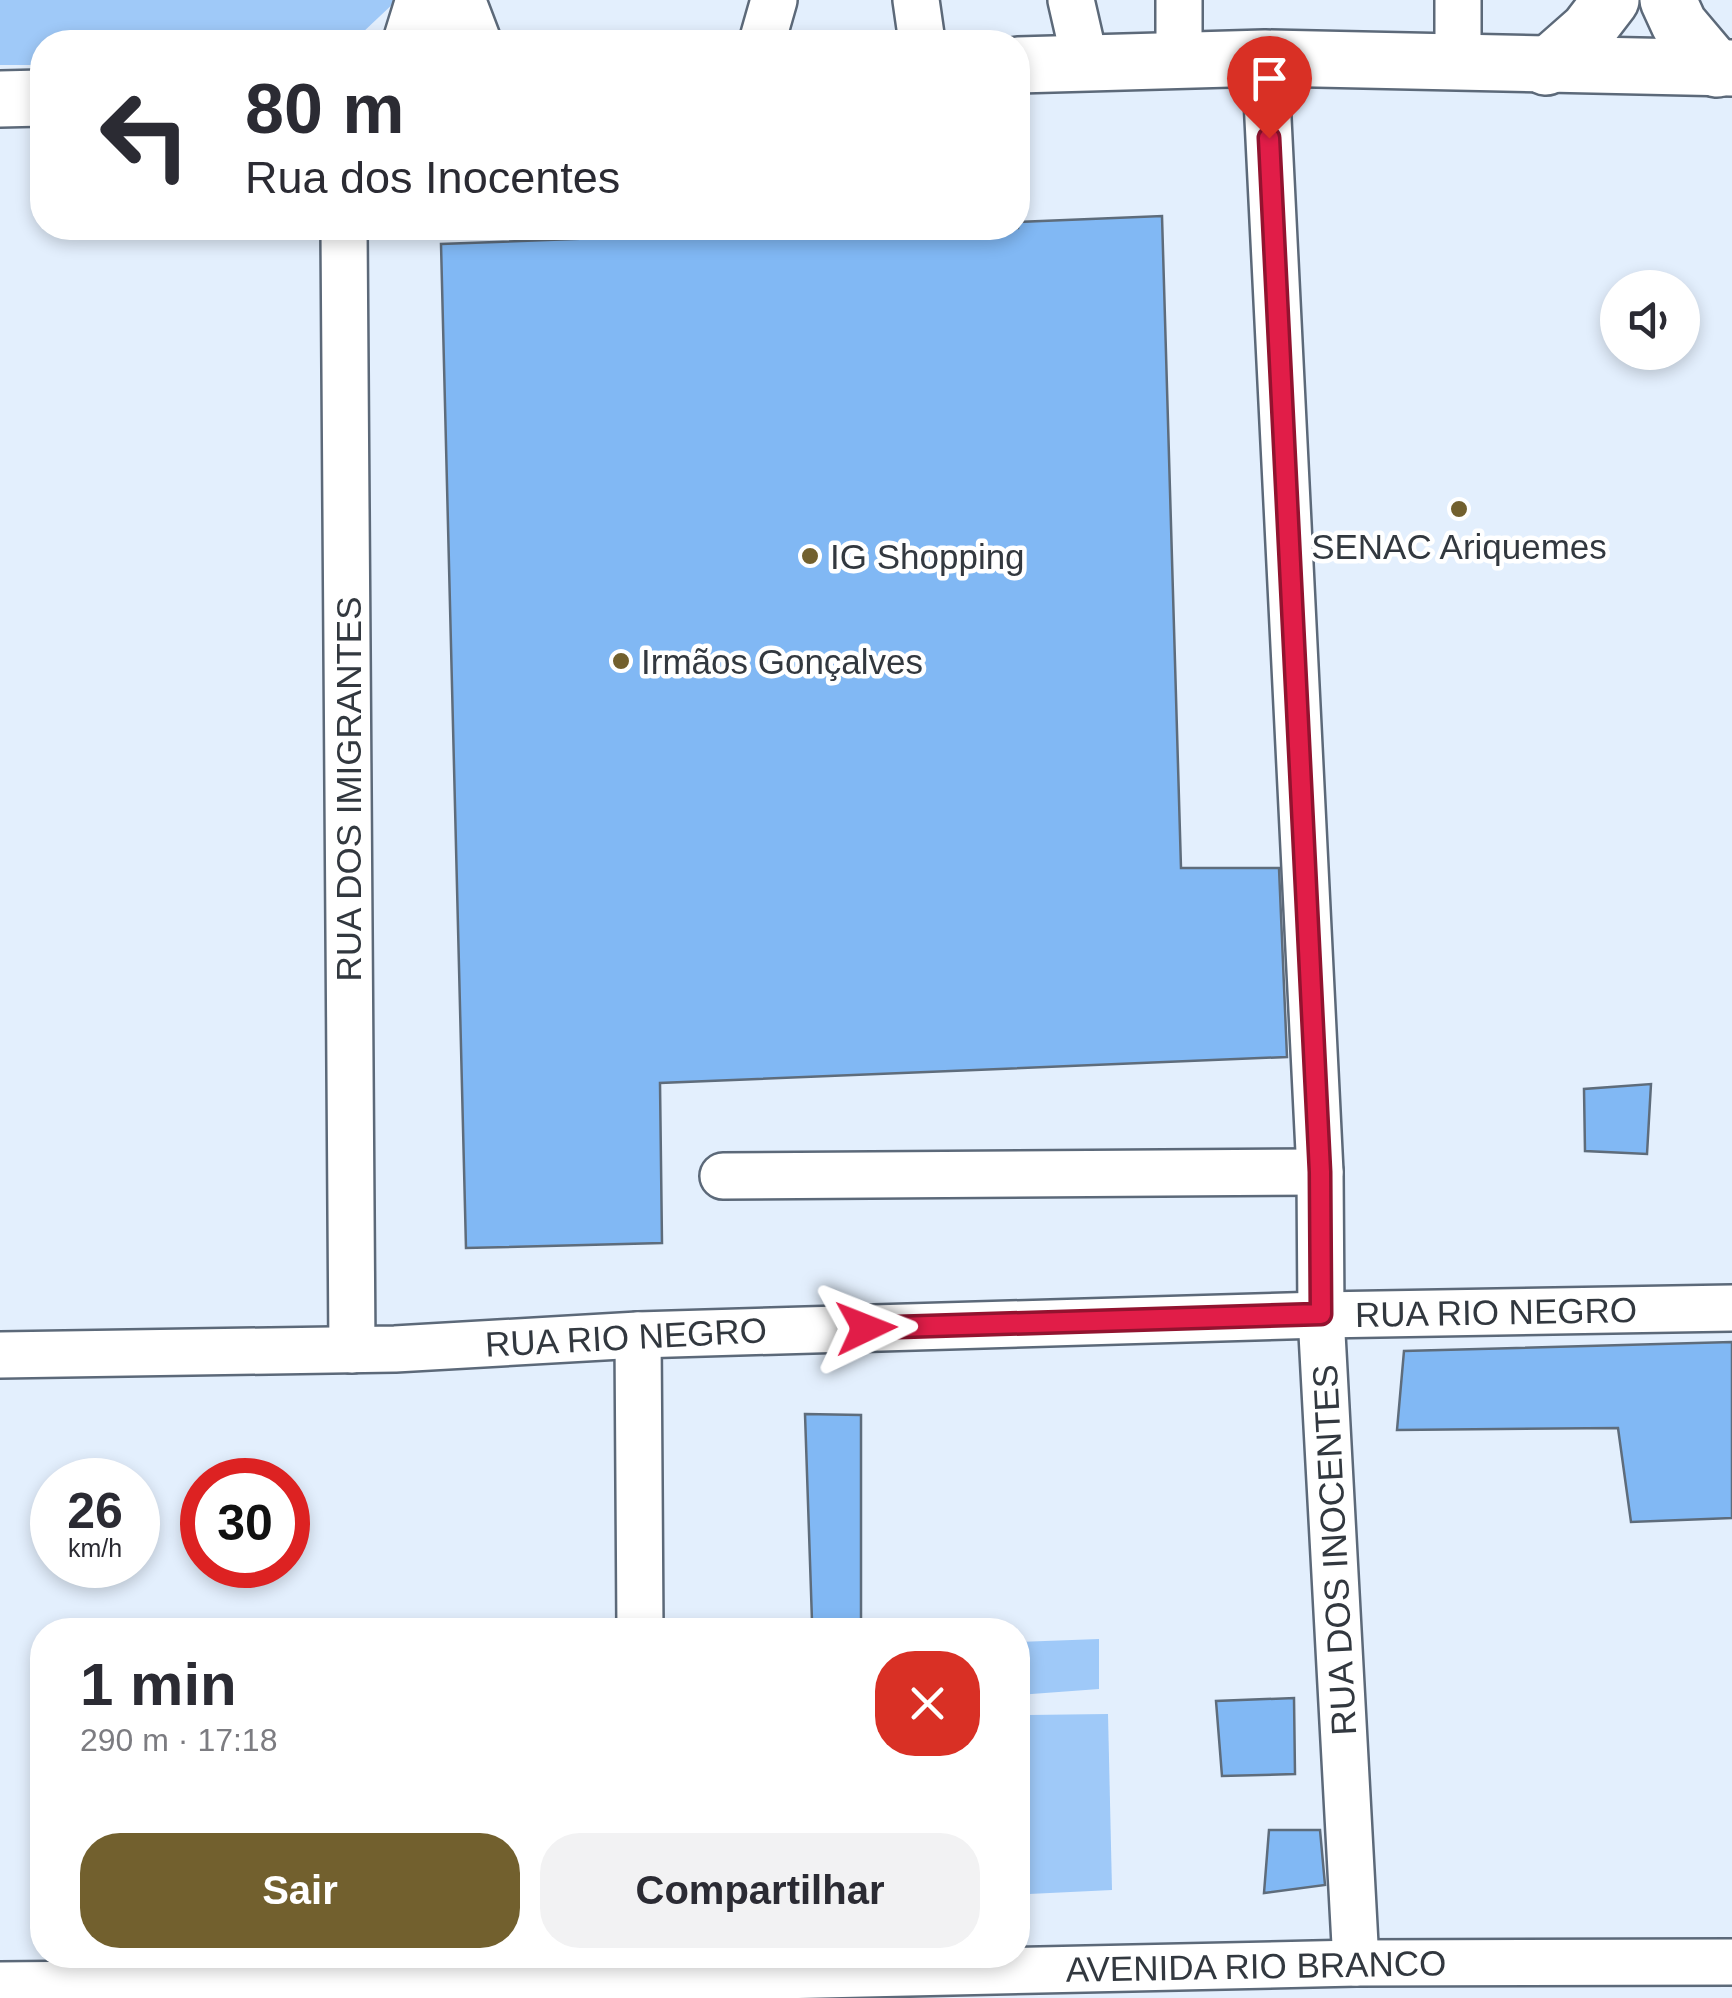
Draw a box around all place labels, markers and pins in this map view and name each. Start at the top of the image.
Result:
pin [1227,36,1312,139]
marker: SENAC Ariquemes [1448,498,1470,520]
place label: SENAC Ariquemes [1311,527,1607,566]
place label: IG Shopping [830,537,1025,576]
marker: IG Shopping [799,545,821,567]
place label: Irmãos Gonçalves [641,642,923,681]
marker: Irmãos Gonçalves [610,650,632,672]

